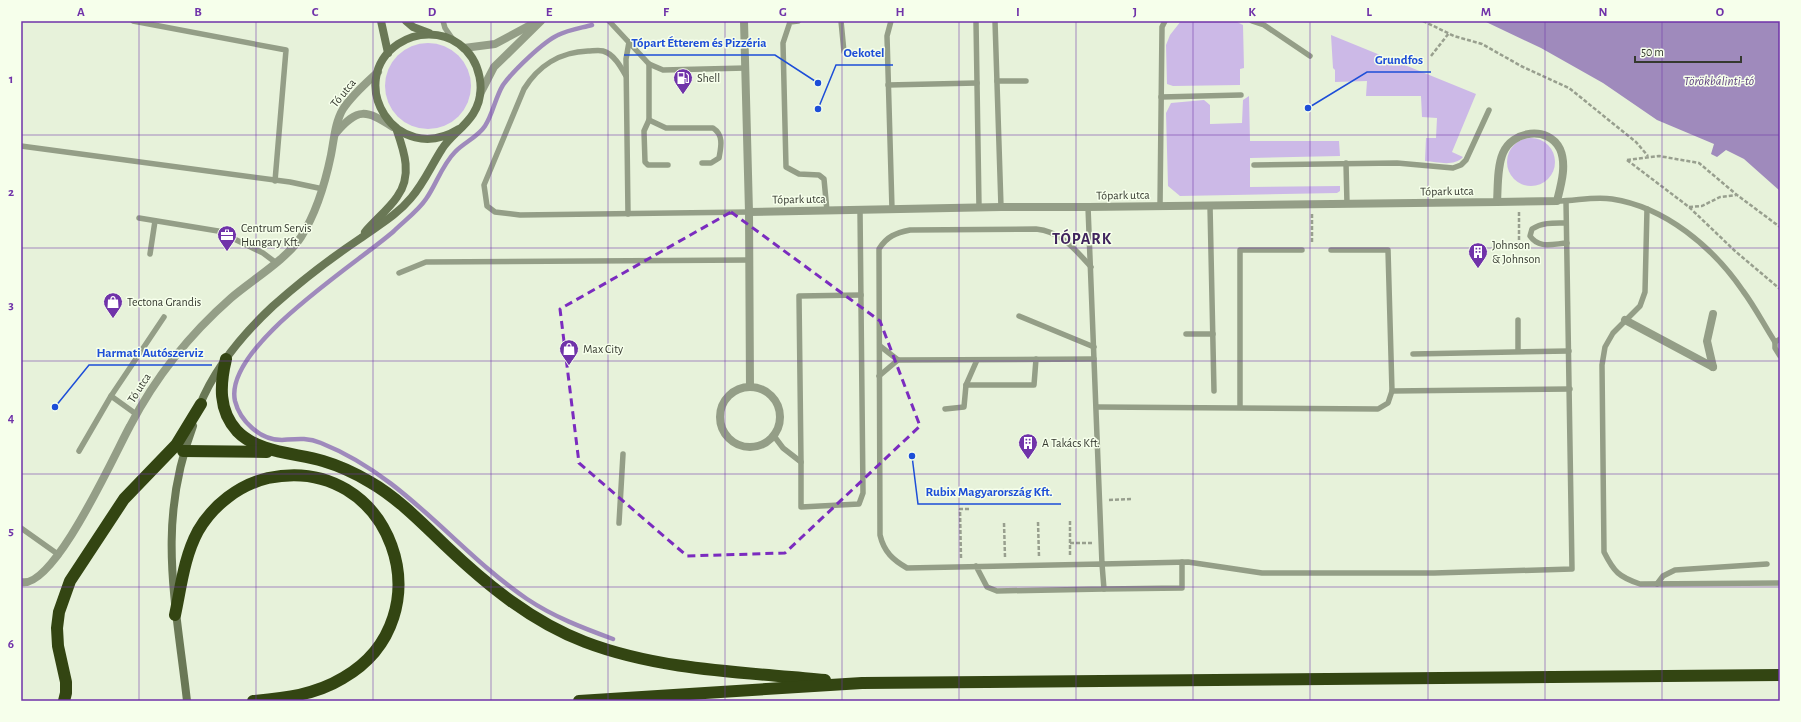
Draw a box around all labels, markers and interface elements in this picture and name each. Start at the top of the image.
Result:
text: A [77,6,85,19]
text: B [194,6,202,19]
text: C [312,6,319,19]
text: D [428,6,437,19]
text: E [546,6,553,19]
text: F [663,6,670,19]
text: G [779,6,787,19]
text: H [895,6,905,19]
text: I [1016,6,1020,19]
text: J [1133,6,1137,19]
text: K [1248,6,1256,19]
text: L [1366,6,1372,19]
text: M [1481,6,1491,19]
text: N [1598,6,1608,19]
text: O [1716,6,1725,19]
callout: Tópart Étterem és Pizzéria [624,30,775,55]
text: Tópart Étterem és Pizzéria [631,35,767,50]
scale bar [1635,38,1741,64]
callout: Oekotel [836,40,893,65]
text: 50 m [1641,46,1664,58]
text: Oekotel [844,47,884,60]
callout: Grundfos [1367,47,1431,72]
text: Grundfos [1375,54,1423,67]
fuel station icon: Shell [672,67,694,95]
place label: Shell [697,72,720,84]
text: 1 [9,73,13,86]
water label: Törökbálinti-tó [1684,75,1754,88]
street label: Tó utca [328,76,358,110]
street label: Tópark utca [1420,185,1474,197]
text: 2 [8,186,14,199]
street label: Tópark utca [1096,189,1150,201]
street label: Tópark utca [772,193,826,205]
place label: Centrum Servis Hungary Kft. [241,222,311,249]
office icon: Centrum Servis Hungary Kft. [216,224,238,252]
district label: TÓPARK [1052,229,1112,247]
place label: Johnson & Johnson [1492,239,1540,265]
building icon: Johnson & Johnson [1467,241,1489,269]
shop icon: Tectona Grandis [102,291,124,319]
place label: Tectona Grandis [127,296,201,308]
text: 3 [8,299,14,312]
shop icon: Max City [558,338,580,366]
callout: Harmati Autószerviz [89,340,212,365]
place label: Max City [583,343,623,356]
text: Harmati Autószerviz [97,347,204,360]
street label: Tó utca [125,371,153,405]
text: 4 [8,412,15,425]
building icon: A Takács Kft. [1017,432,1039,460]
place label: A Takács Kft. [1042,437,1100,449]
callout: Rubix Magyarország Kft. [918,479,1061,504]
text: Rubix Magyarország Kft. [926,486,1052,499]
text: 5 [8,525,14,538]
text: 6 [8,638,14,651]

